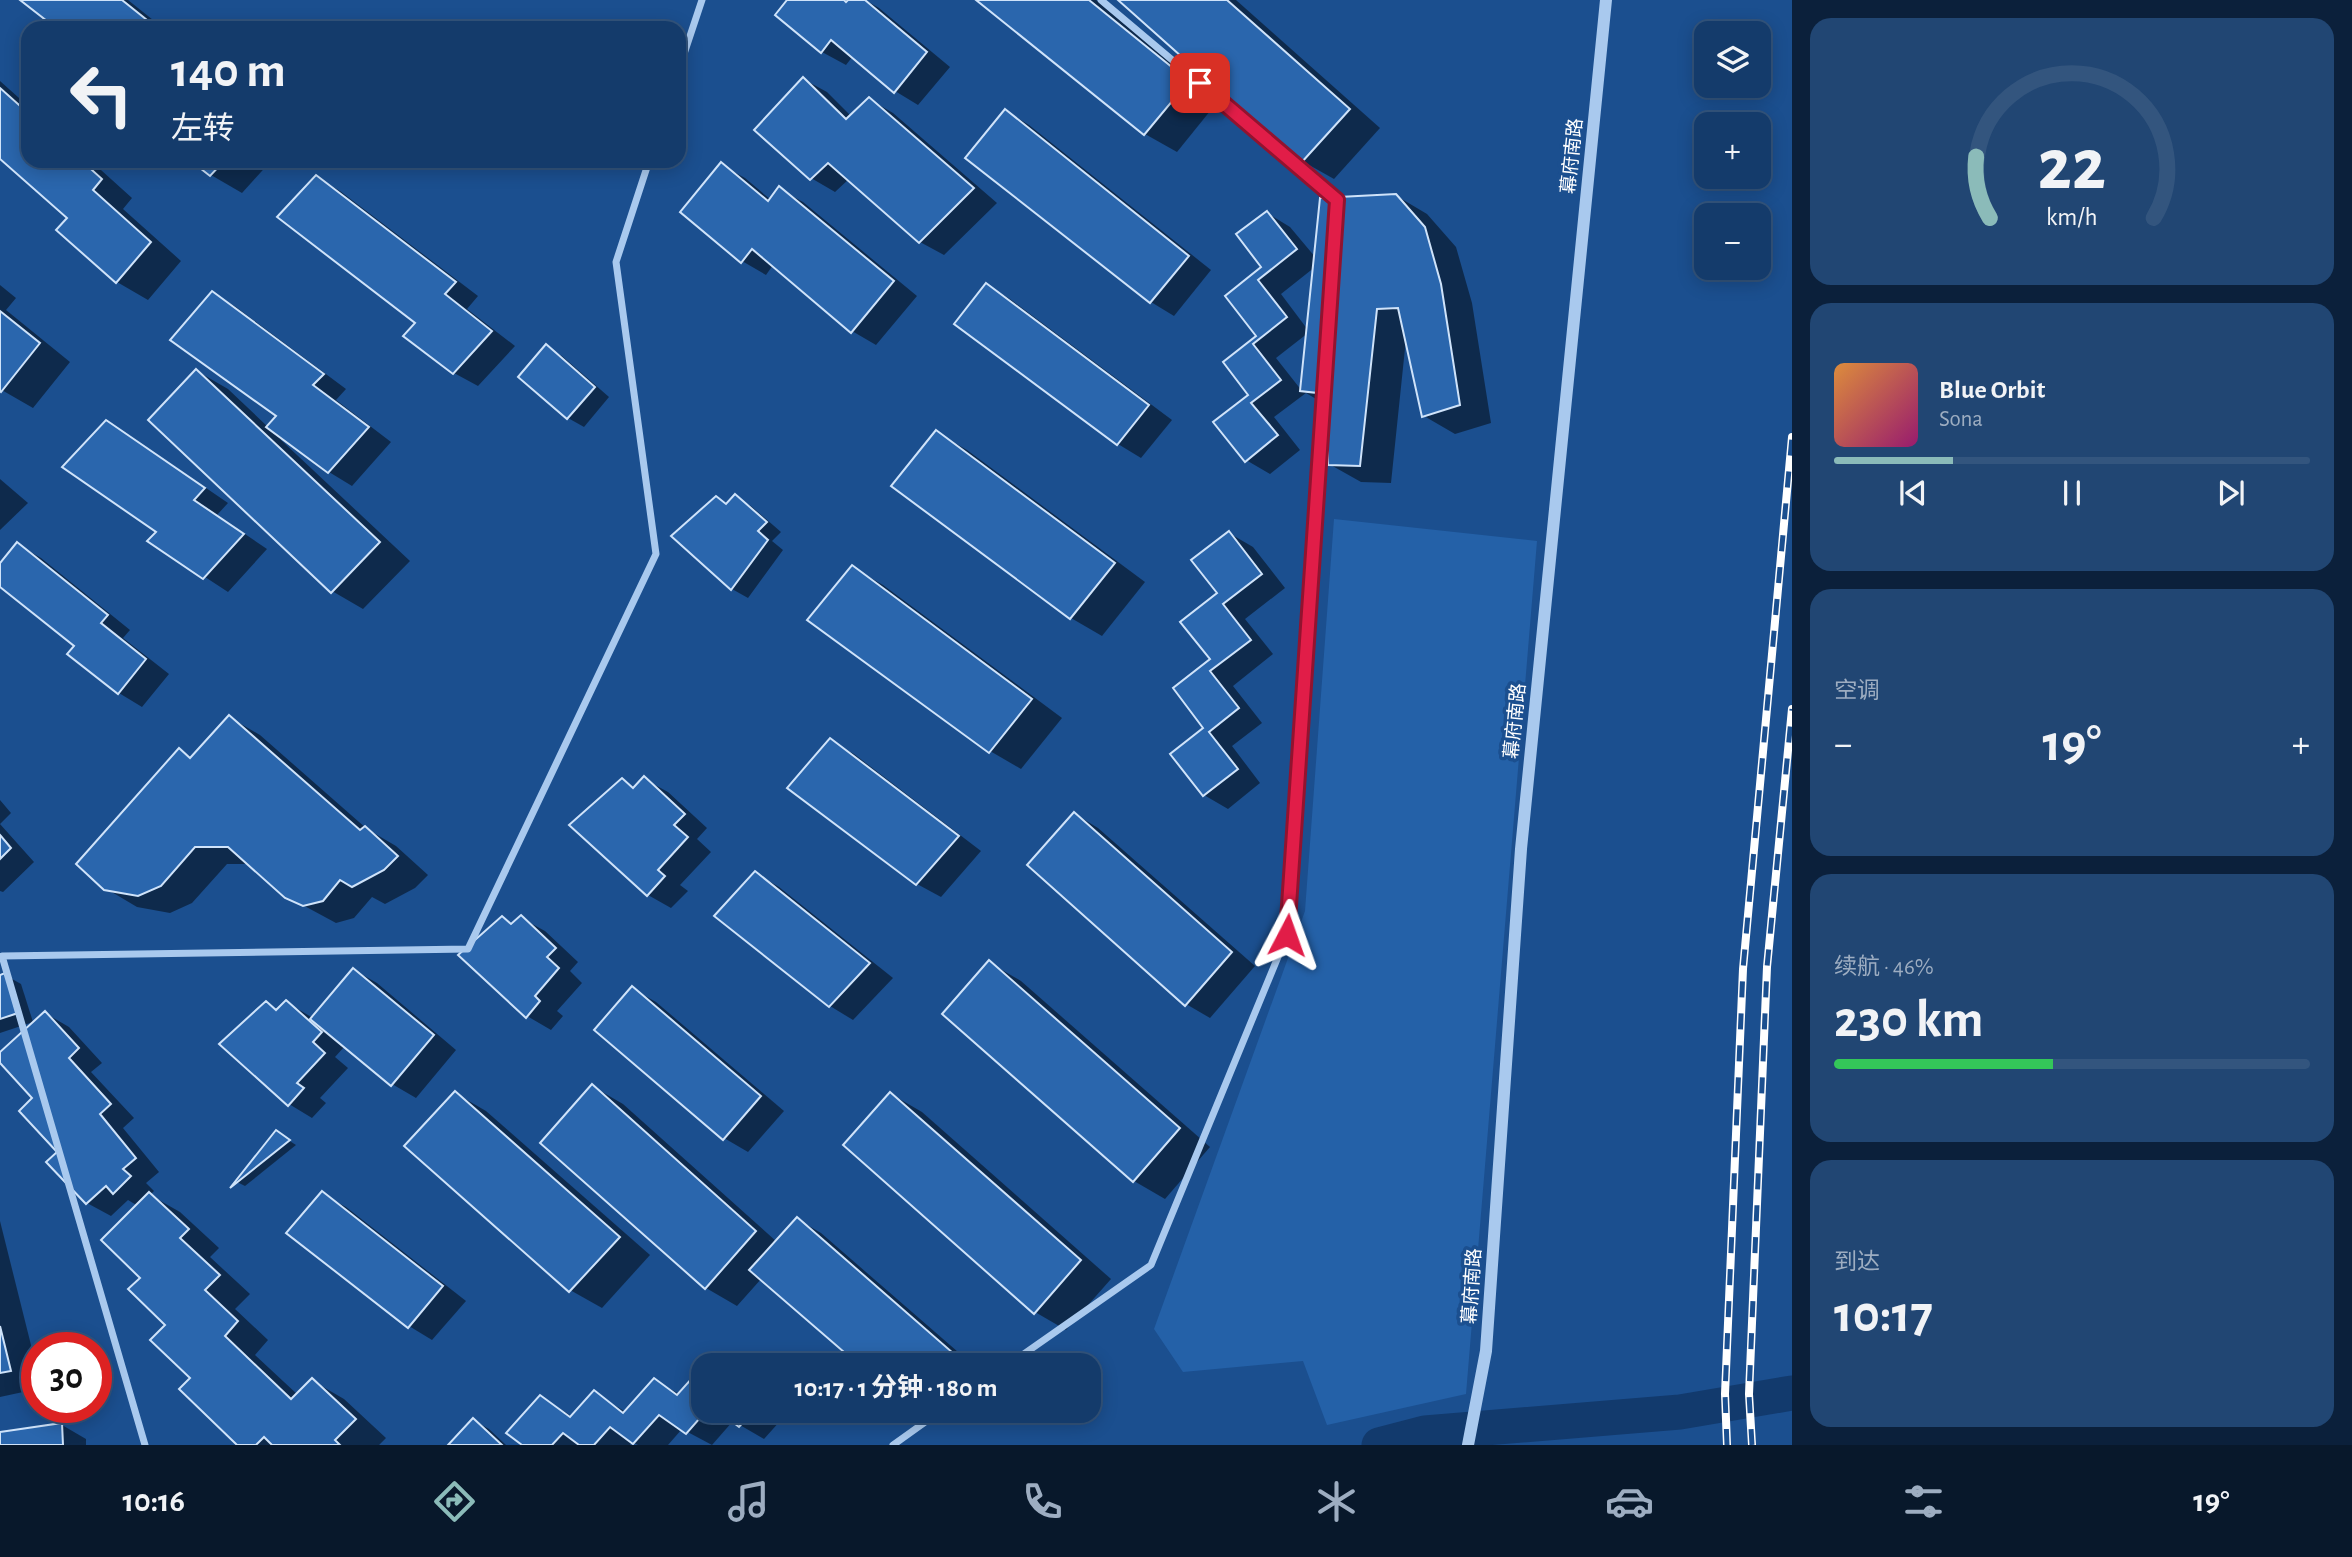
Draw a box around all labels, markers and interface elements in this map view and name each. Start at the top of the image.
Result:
map controls [1694,21,1771,280]
button: layers [1694,21,1771,98]
text: 140 m [171,47,286,96]
icon: left [56,49,147,140]
pin [1170,53,1230,113]
icon: arrive [1181,64,1219,102]
button: + [1694,112,1771,189]
text: 左转 [171,113,235,145]
street label: 幕府南路 [1557,117,1586,195]
text: 22 [2038,130,2106,203]
button: − [1694,203,1771,280]
text: km/h [2046,205,2098,230]
text: Blue Orbit [1939,377,2045,403]
text: Sona [1939,408,1983,431]
icon: previous [1894,474,1932,512]
icon: pause [2053,474,2091,512]
icon: next [2212,474,2250,512]
text: 空调 [1834,680,1880,703]
street label: 幕府南路 [1500,682,1529,760]
text: 19° [2042,718,2102,770]
text: − [1834,726,1852,764]
text: + [2292,726,2310,764]
position arrow [1250,898,1324,972]
text: 续航 · 46% [1834,956,1934,979]
text: 230 km [1834,994,1984,1046]
street label: 幕府南路 [1458,1247,1485,1325]
text: 到达 [1834,1251,1880,1274]
text: 10:17 [1834,1289,1933,1341]
speed limit sign: 30 [21,1332,112,1423]
text: 10:17 · 1 分钟 · 180 m [795,1375,997,1401]
icon: directions [430,1477,479,1526]
icon: music [724,1477,773,1526]
icon: phone [1018,1477,1067,1526]
icon: climate [1312,1477,1361,1526]
icon: car [1605,1477,1654,1526]
icon: filters [1899,1477,1948,1526]
text: 10:16 [122,1485,185,1517]
text: 19° [2193,1485,2230,1517]

